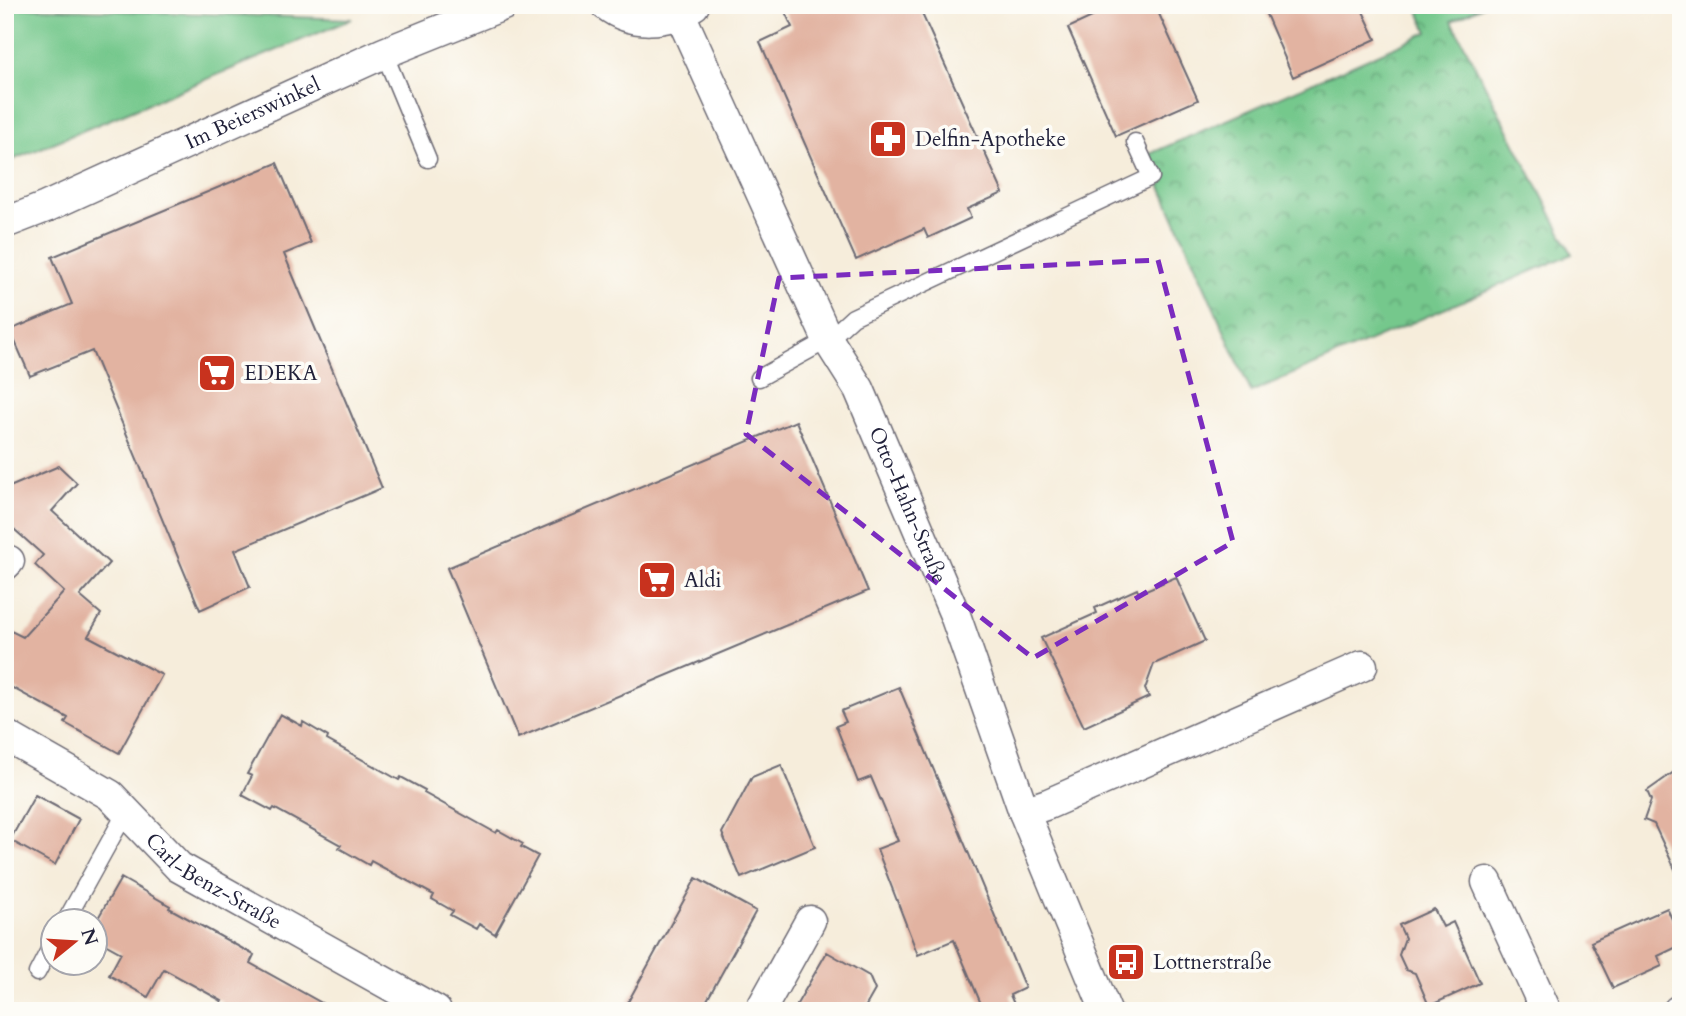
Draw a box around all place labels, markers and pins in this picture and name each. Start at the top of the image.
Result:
pharmacy icon: Delfin-Apotheke [867,118,909,160]
place label: Delfin-Apotheke [915,125,1066,154]
supermarket icon: EDEKA [196,352,238,394]
place label: EDEKA [244,359,318,388]
supermarket icon: Aldi [636,559,678,601]
place label: Aldi [684,566,721,595]
bus stop icon: Lottnerstraße [1105,941,1147,983]
place label: Lottnerstraße [1153,948,1272,977]

